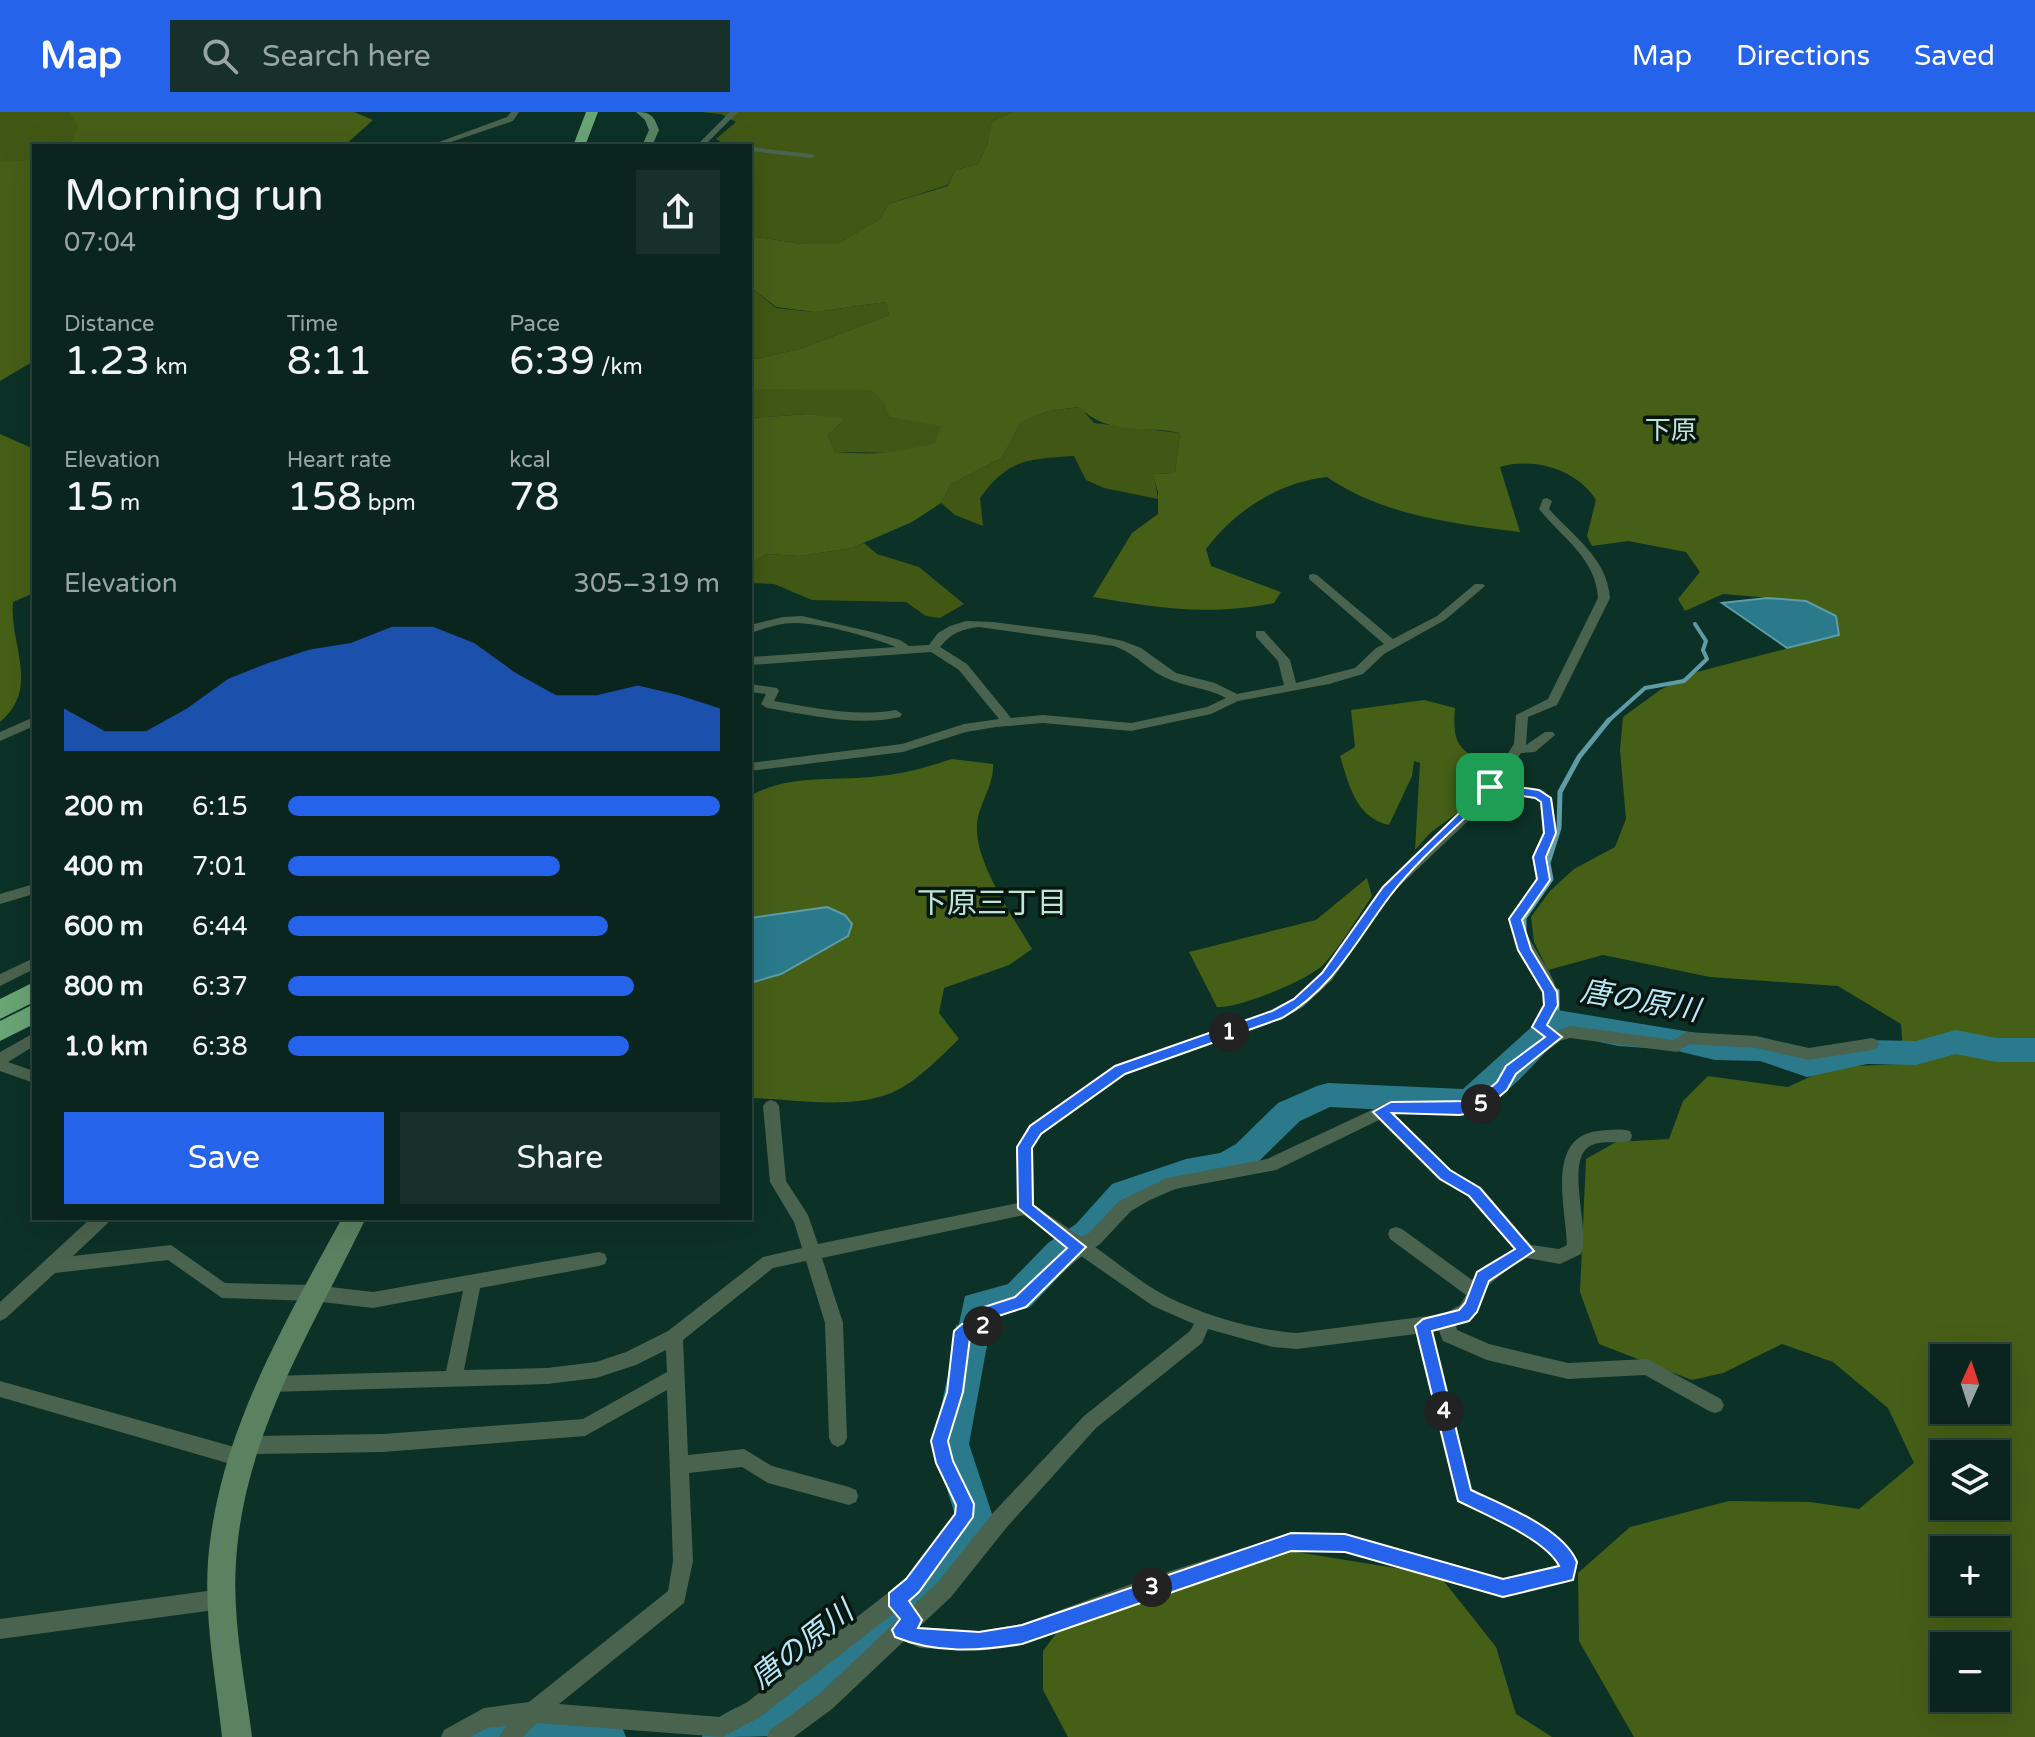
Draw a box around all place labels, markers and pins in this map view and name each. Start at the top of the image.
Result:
pin [1456,753,1524,821]
pin: 1 [1209,1012,1249,1052]
pin: 5 [1461,1084,1501,1124]
pin: 2 [963,1306,1003,1346]
pin: 4 [1424,1391,1464,1431]
pin: 3 [1132,1567,1172,1607]

